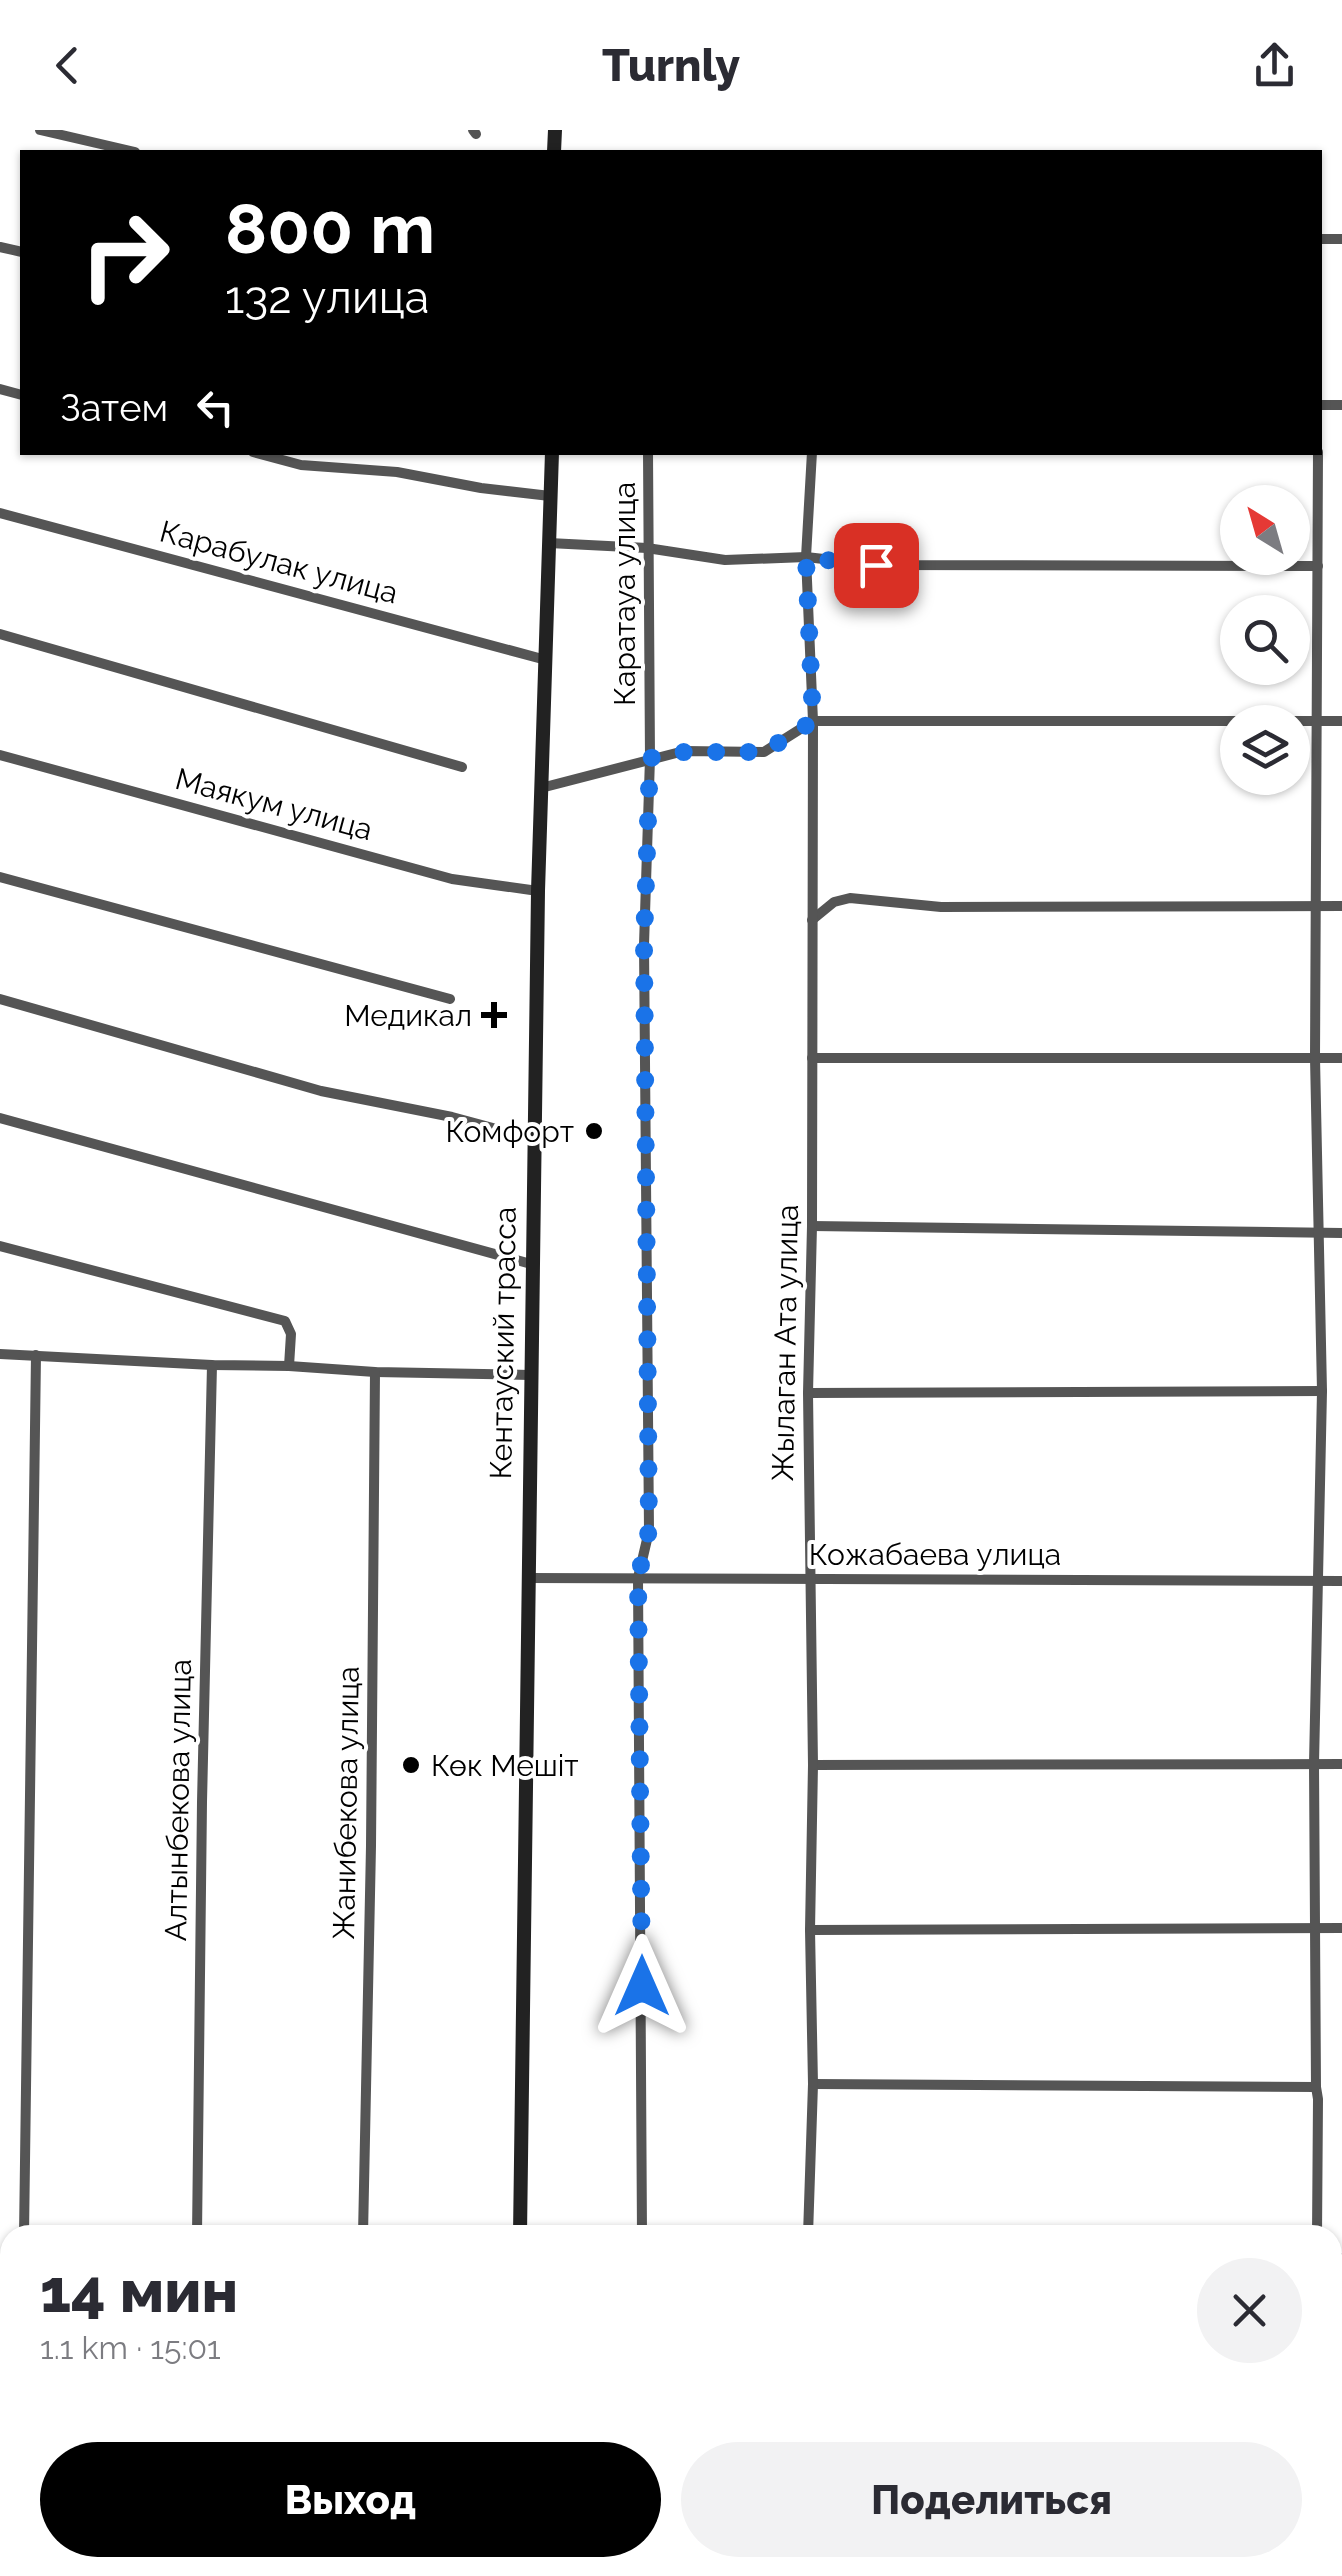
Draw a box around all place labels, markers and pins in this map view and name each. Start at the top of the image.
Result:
pin [834,523,919,608]
place label: Медикал [344,998,472,1033]
marker: Медикал [481,1002,507,1028]
place label: Комфорт [445,1114,574,1149]
marker: Комфорт [583,1120,605,1142]
place label: Көк Мешіт [431,1748,579,1783]
marker: Көк Мешіт [400,1754,422,1776]

